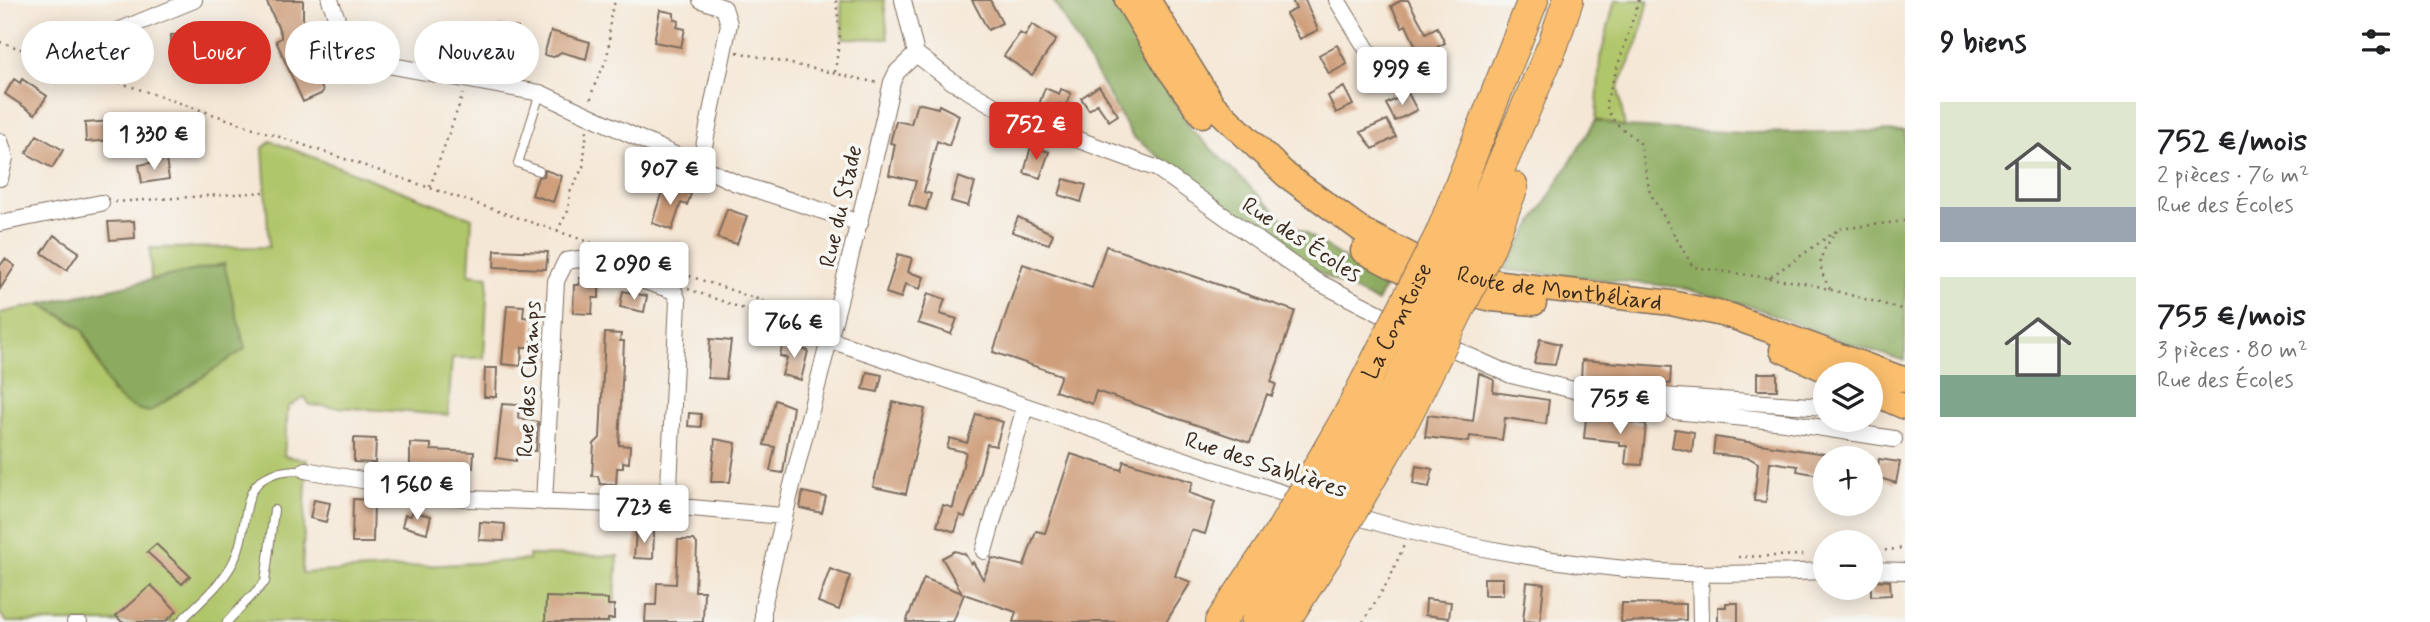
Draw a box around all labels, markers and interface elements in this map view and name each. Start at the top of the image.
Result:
chip: Acheter [21,21,154,84]
chip: Louer [168,21,271,84]
chip: Filtres [285,21,400,84]
chip: Nouveau [414,21,539,84]
text: 9 biens [1940,23,2027,62]
icon: filters [2357,23,2395,61]
pin: 999 € [1353,48,1451,107]
text: 999 € [1373,55,1431,85]
pin: 752 € [987,102,1085,162]
text: 752 € [1005,110,1067,140]
pin: 1 330 € [89,113,219,172]
text: 1 330 € [119,120,189,150]
text: 752 €/mois [2157,122,2307,161]
icon: home [1996,130,2080,214]
street label: Rue du Stade [813,142,871,271]
pin: 907 € [621,148,719,207]
text: 907 € [641,155,699,185]
text: 2 pièces · 76 m² [2157,161,2309,191]
street label: Rue des Écoles [1236,190,1367,290]
text: Rue des Écoles [2157,191,2293,221]
pin: 2 090 € [569,243,699,302]
text: 2 090 € [596,250,672,280]
street label: La Comtoise [1356,258,1440,385]
street label: Route de Montbéliard [1453,260,1664,319]
text: 755 €/mois [2157,297,2306,336]
street label: Rue des Champs [511,300,549,458]
pin: 766 € [745,300,843,360]
icon: home [1996,305,2080,389]
text: 766 € [765,308,823,338]
text: 3 pièces · 80 m² [2157,336,2308,366]
map controls [1813,362,1883,600]
button: layers [1813,362,1883,432]
text: Rue des Écoles [2157,366,2293,396]
pin: 755 € [1571,376,1669,436]
text: 755 € [1590,384,1650,414]
street label: Rue des Sablières [1181,426,1350,506]
button: + [1813,446,1883,516]
pin: 1 560 € [352,462,482,522]
text: 1 560 € [380,470,454,500]
pin: 723 € [595,486,693,545]
text: 723 € [616,493,672,523]
button: − [1813,530,1883,600]

